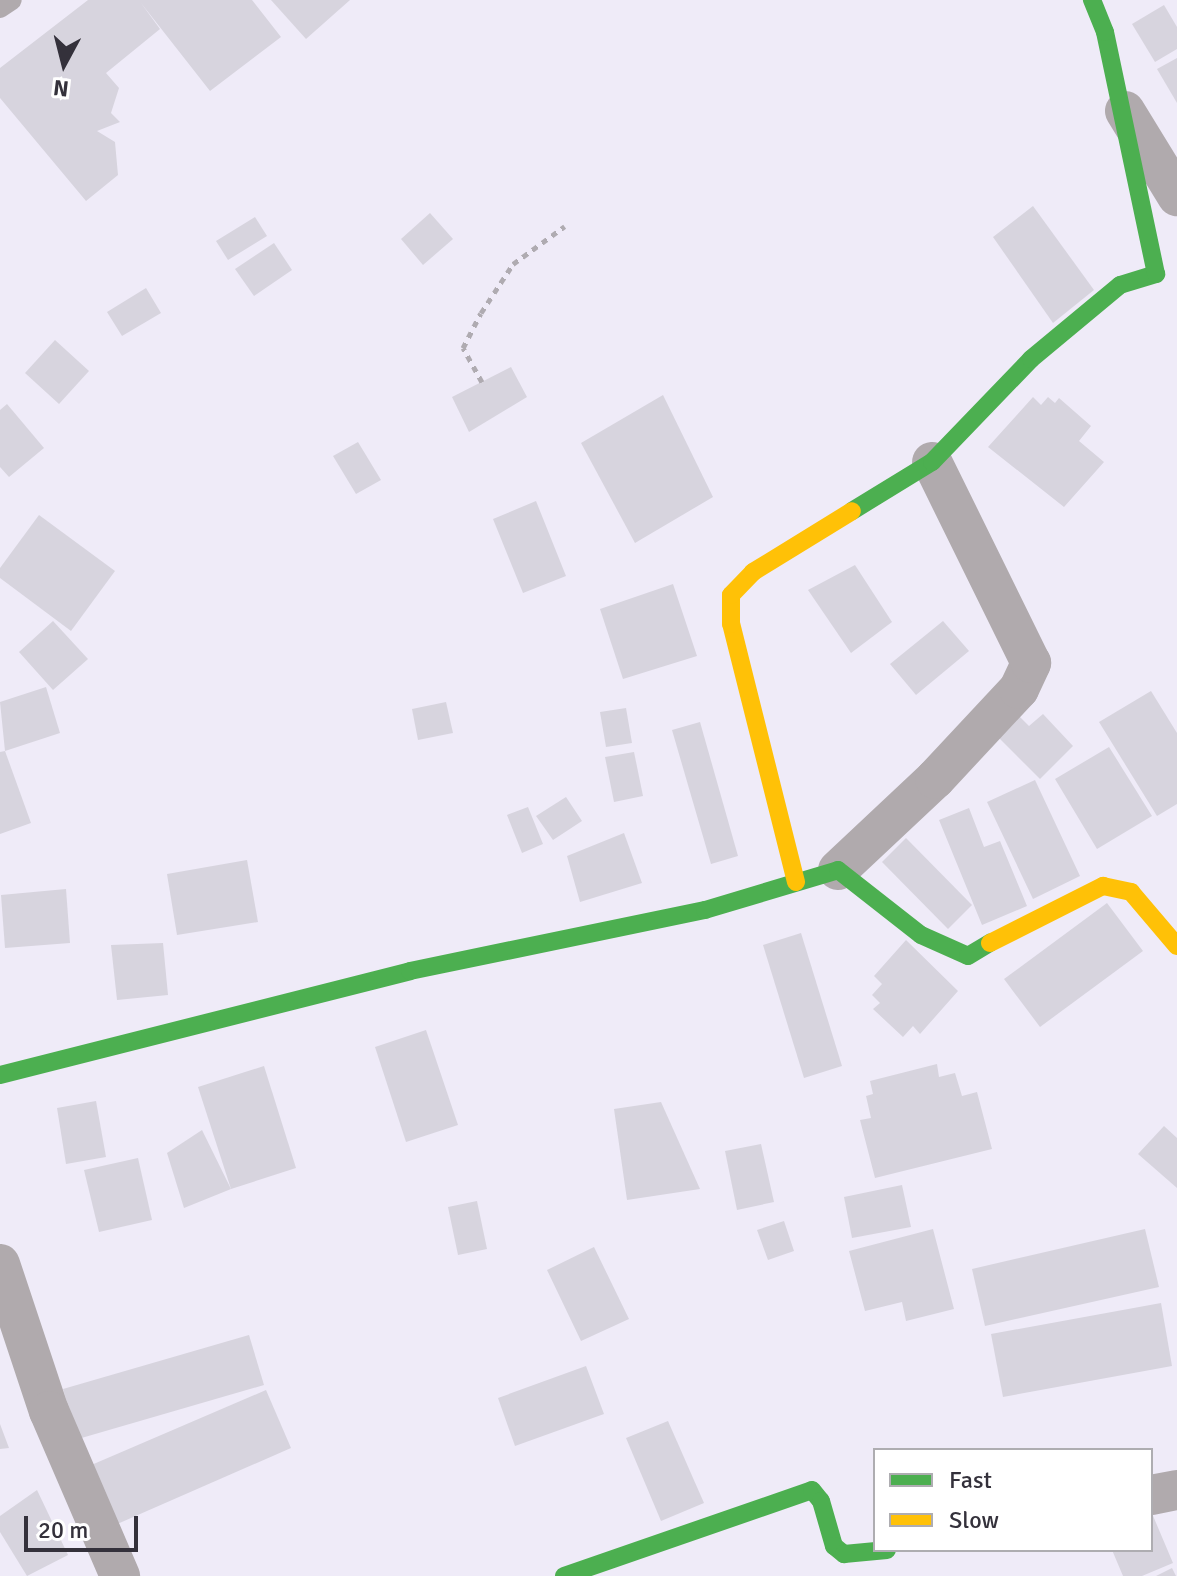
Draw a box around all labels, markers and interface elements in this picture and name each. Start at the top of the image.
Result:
north arrow [24,24,104,104]
text: N [52,74,70,103]
legend [873,1448,1153,1552]
text: Fast [949,1465,992,1495]
scale bar [28,1500,142,1550]
text: Slow [949,1505,999,1535]
text: 20 m [38,1515,88,1545]

